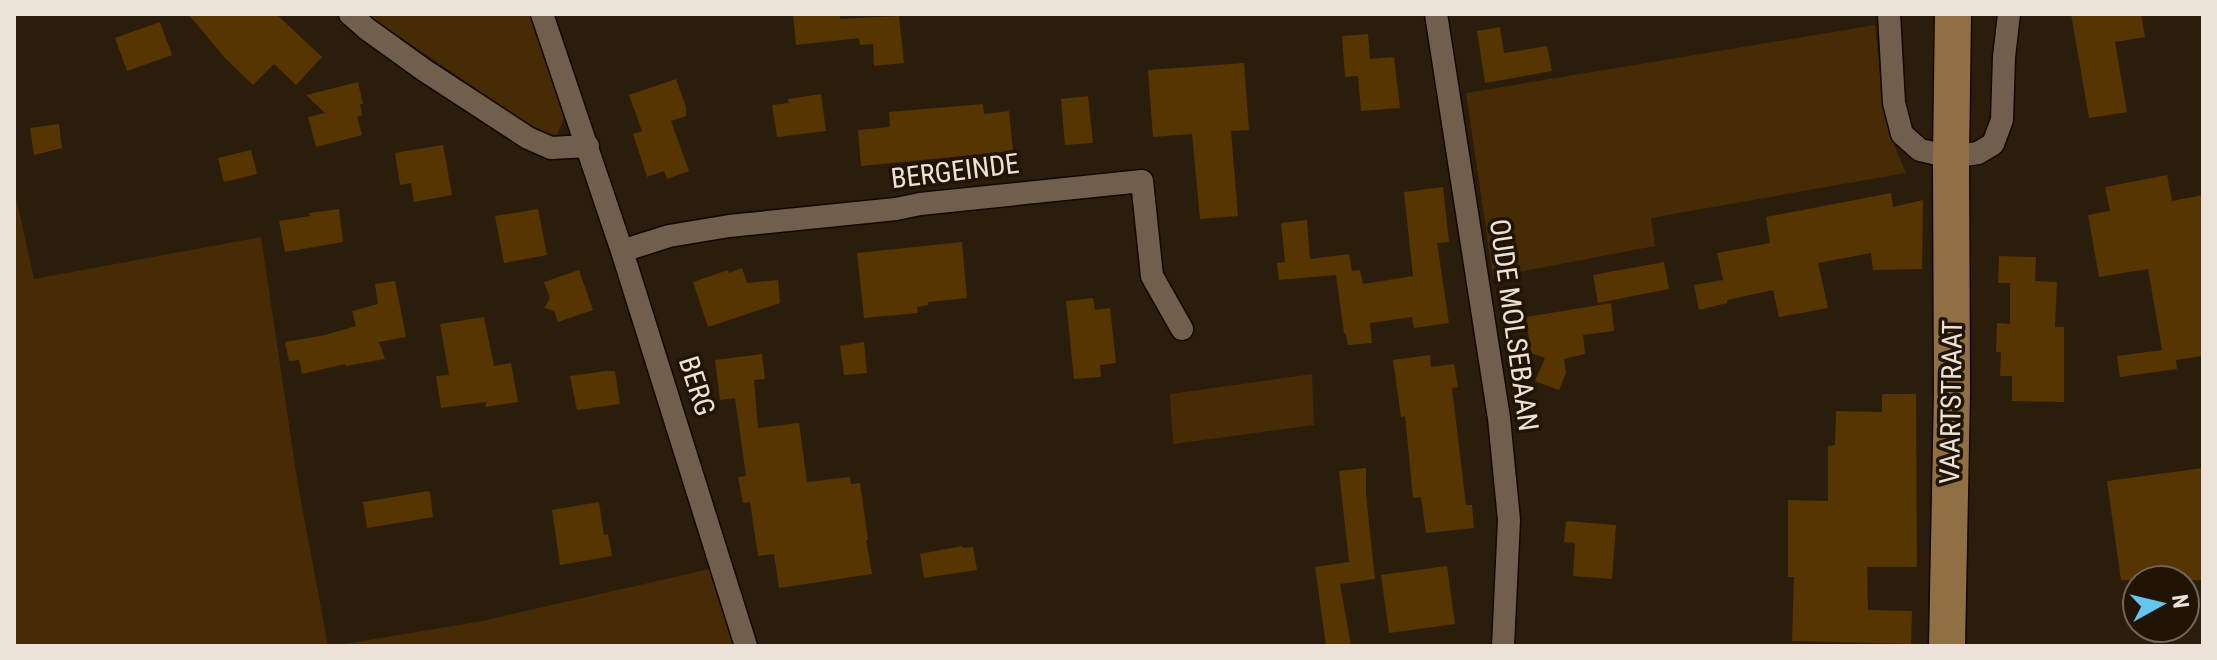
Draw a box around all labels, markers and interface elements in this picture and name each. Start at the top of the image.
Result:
street label: BERGEINDE [889,147,1021,195]
street label: OUDE MOLSEBAAN [1483,217,1545,433]
street label: VAARTSTRAAT [1933,320,1969,484]
street label: BERG [672,352,722,420]
north arrow [2121,564,2201,644]
text: N [2167,593,2194,610]

